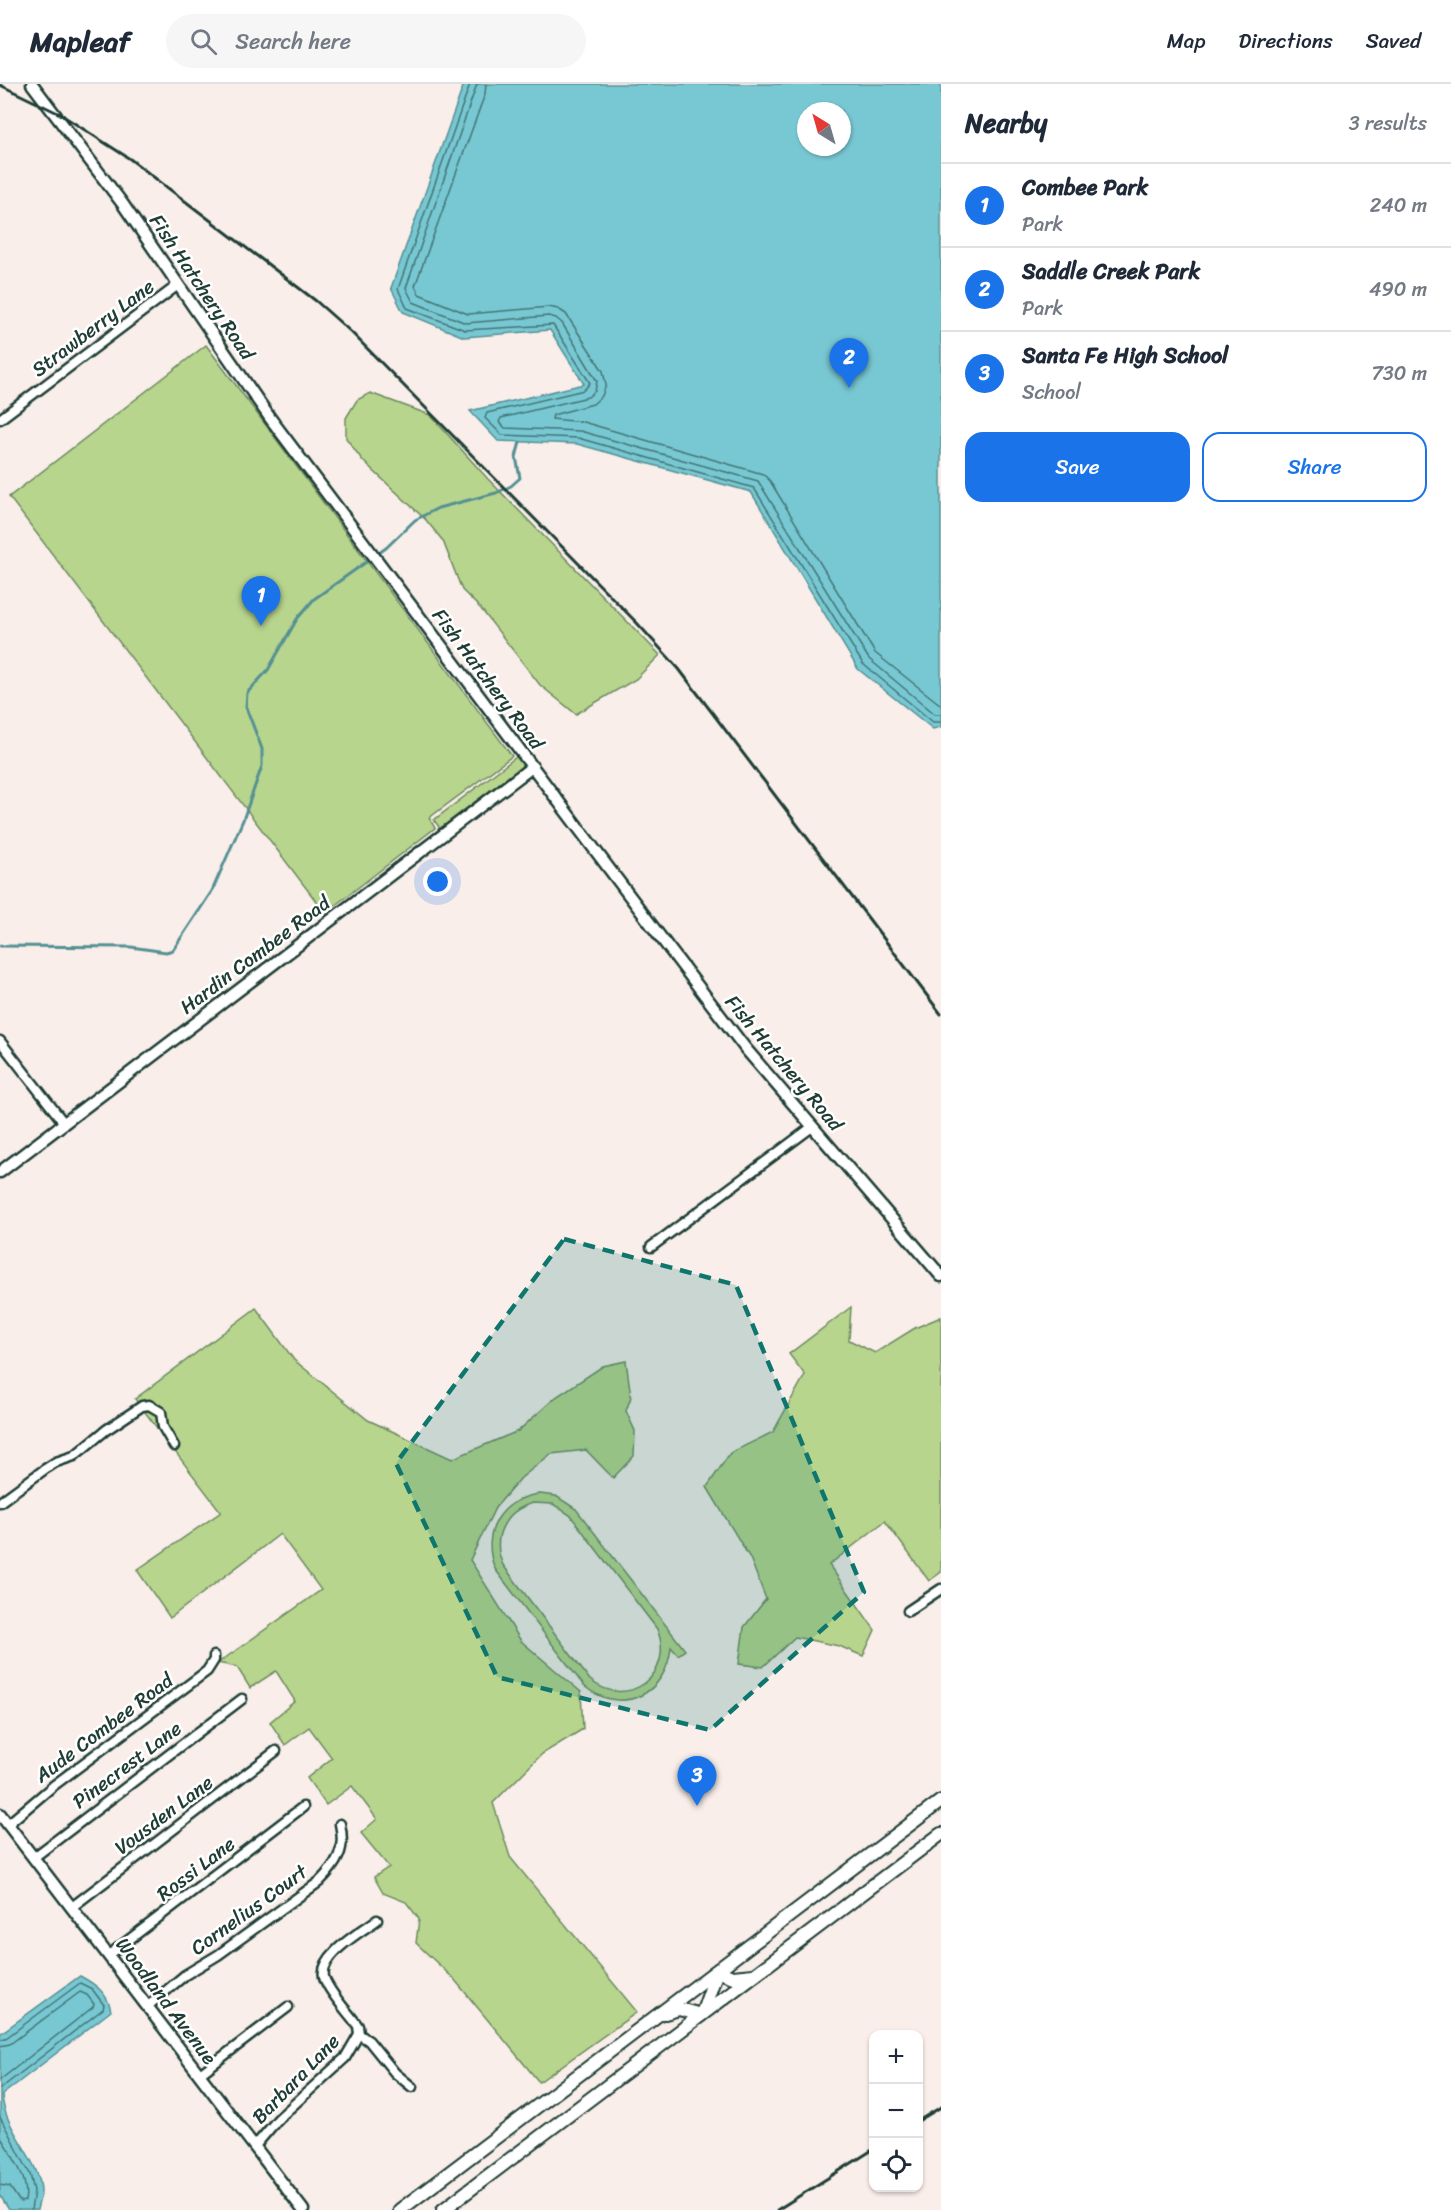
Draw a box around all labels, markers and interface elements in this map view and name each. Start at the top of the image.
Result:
search box [166,14,586,68]
text: Mapleaf [30,17,130,66]
text: Search here [235,22,351,61]
text: Map [1167,22,1205,60]
text: Directions [1238,22,1333,60]
text: Saved [1366,22,1421,60]
icon: search [187,25,220,58]
text: Nearby [965,100,1047,146]
north arrow [797,102,851,156]
text: 3 results [1349,106,1427,141]
text: Combee Park [1022,168,1148,207]
text: 1 [980,188,989,223]
text: 240 m [1370,188,1427,223]
street label: Fish Hatchery Road [140,207,265,369]
text: Park [1022,207,1063,242]
text: Saddle Creek Park [1022,252,1200,291]
street label: Strawberry Lane [24,270,162,386]
text: 2 [979,272,990,307]
text: 490 m [1369,272,1427,307]
text: Park [1022,291,1063,326]
text: Santa Fe High School [1022,336,1228,375]
pin: 2 [830,338,868,388]
text: 3 [979,356,990,391]
text: 730 m [1371,356,1427,391]
text: School [1022,375,1081,410]
button: Save [965,432,1190,502]
button: Share [1202,432,1427,502]
pin: 1 [242,576,280,626]
street label: Fish Hatchery Road [423,600,554,759]
your location [423,867,452,896]
street label: Hardin Combee Road [172,886,339,1024]
street label: Fish Hatchery Road [716,987,853,1141]
street label: Aude Combee Road [26,1663,182,1793]
street label: Pinecrest Lane [65,1712,189,1818]
pin: 3 [678,1756,716,1806]
street label: Vousden Lane [107,1766,221,1864]
street label: Rossi Lane [149,1827,243,1911]
street label: Cornelius Court [183,1855,316,1965]
street label: Woodland Avenue [106,1930,226,2073]
street label: Barbara Lane [243,2025,349,2133]
map controls [869,2030,923,2192]
button: + [869,2030,923,2084]
button: − [869,2084,923,2138]
button: locate [869,2138,923,2192]

